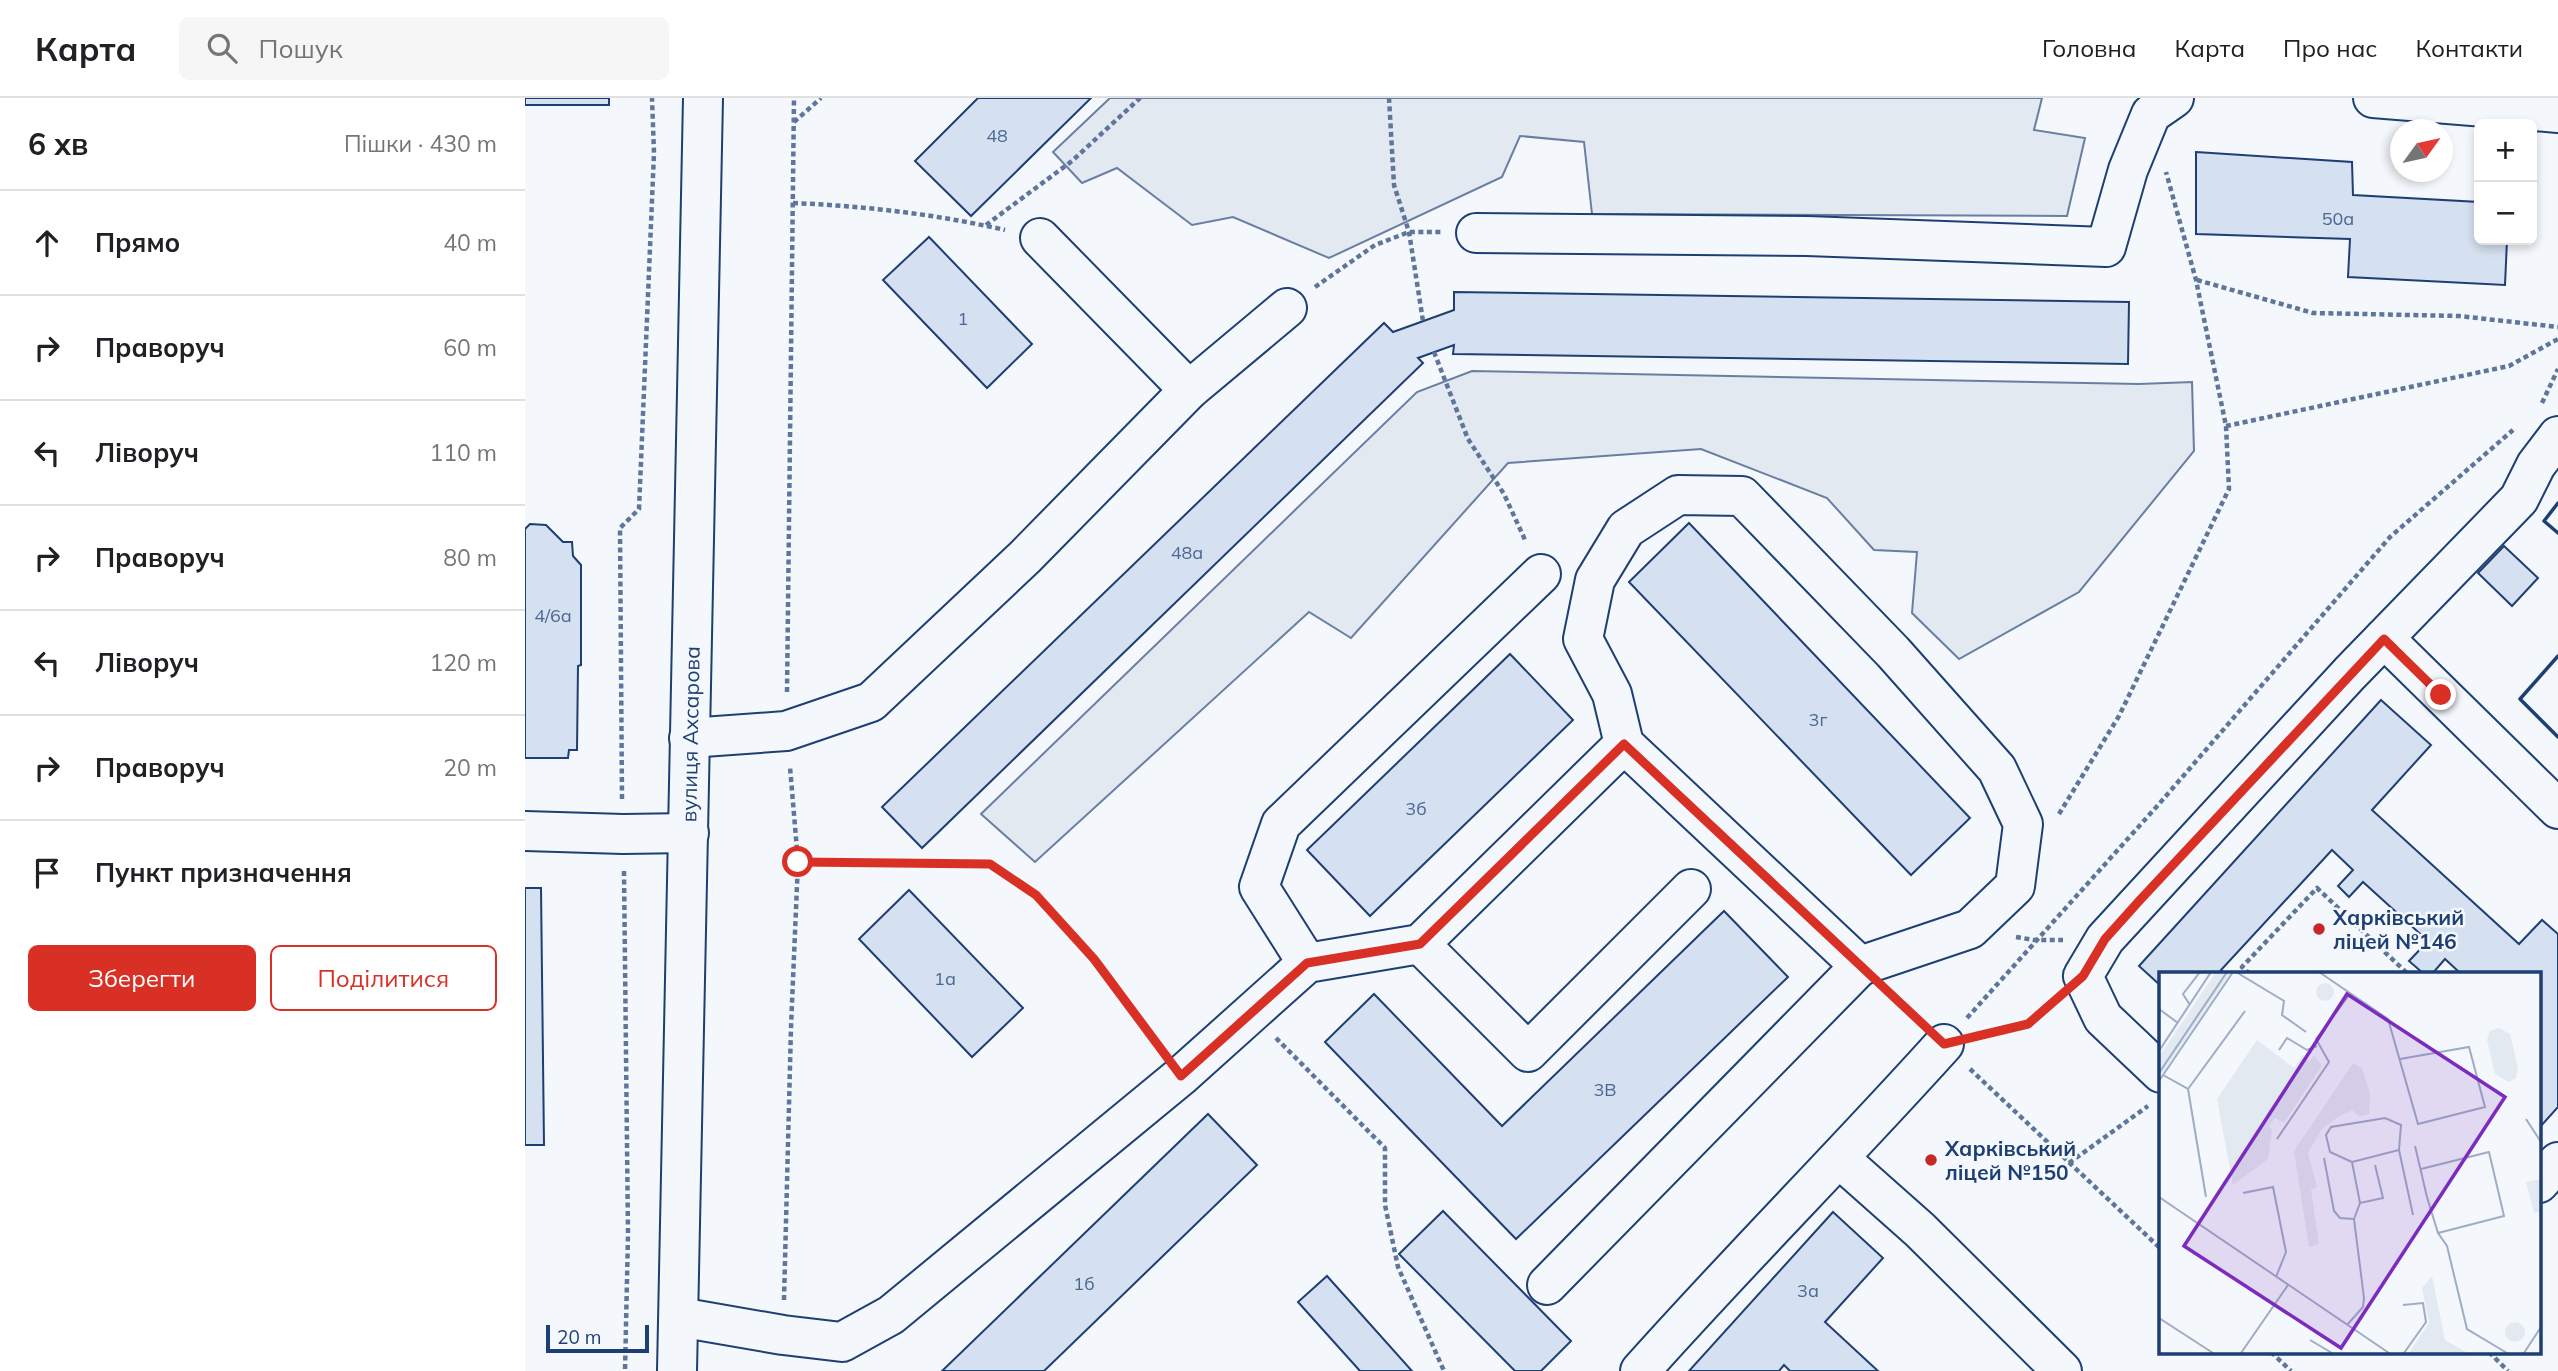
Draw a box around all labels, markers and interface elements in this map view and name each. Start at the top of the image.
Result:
search box [179,17,669,80]
text: Карта [35,28,137,69]
icon: search [203,29,241,67]
text: Пошук [259,32,343,65]
text: Головна [2042,33,2136,63]
text: Карта [2174,33,2245,63]
text: Про нас [2283,33,2377,63]
text: Контакти [2415,33,2523,63]
north arrow [2390,119,2453,182]
map controls [2474,119,2537,245]
button: + [2474,119,2537,182]
house number: 48 [986,124,1008,147]
text: 6 хв [28,125,88,163]
text: Пішки · 430 m [344,129,497,158]
button: − [2474,182,2537,245]
house number: 50а [2322,207,2354,230]
icon: ahead [28,224,66,262]
text: Прямо [95,226,180,259]
text: 40 m [443,228,497,257]
house number: 1 [958,307,968,330]
icon: right [28,329,66,367]
text: Праворуч [95,331,225,364]
text: 60 m [443,333,497,362]
icon: left [28,434,66,472]
text: Ліворуч [95,436,199,469]
text: 110 m [429,438,497,467]
icon: right [28,539,66,577]
text: Праворуч [95,541,225,574]
house number: 48а [1171,541,1203,564]
text: 80 m [443,543,497,572]
house number: 4/6а [534,604,572,627]
icon: left [28,644,66,682]
text: Ліворуч [95,646,199,679]
street label: вулиця Ахсарова [675,646,705,823]
text: 120 m [429,648,497,677]
route end [2425,679,2456,710]
house number: 3г [1809,708,1827,731]
icon: right [28,749,66,787]
text: Праворуч [95,751,225,784]
text: 20 m [443,753,497,782]
house number: 3б [1405,797,1427,820]
route start [782,846,813,877]
icon: arrive [28,854,66,892]
text: Пункт призначення [95,856,352,889]
place label: Харківський ліцей №146 [2332,904,2464,954]
marker: Харківський ліцей №146 [2311,921,2327,937]
button: Зберегти [28,945,256,1011]
button: Поділитися [270,945,497,1011]
house number: 1а [934,967,956,990]
inset map [2159,972,2541,1354]
house number: 3В [1593,1078,1617,1101]
place label: Харківський ліцей №150 [1944,1135,2076,1185]
marker: Харківський ліцей №150 [1923,1152,1939,1168]
house number: 1б [1073,1272,1095,1295]
house number: 3а [1797,1279,1819,1302]
scale bar [546,1322,649,1354]
text: 20 m [557,1325,601,1349]

